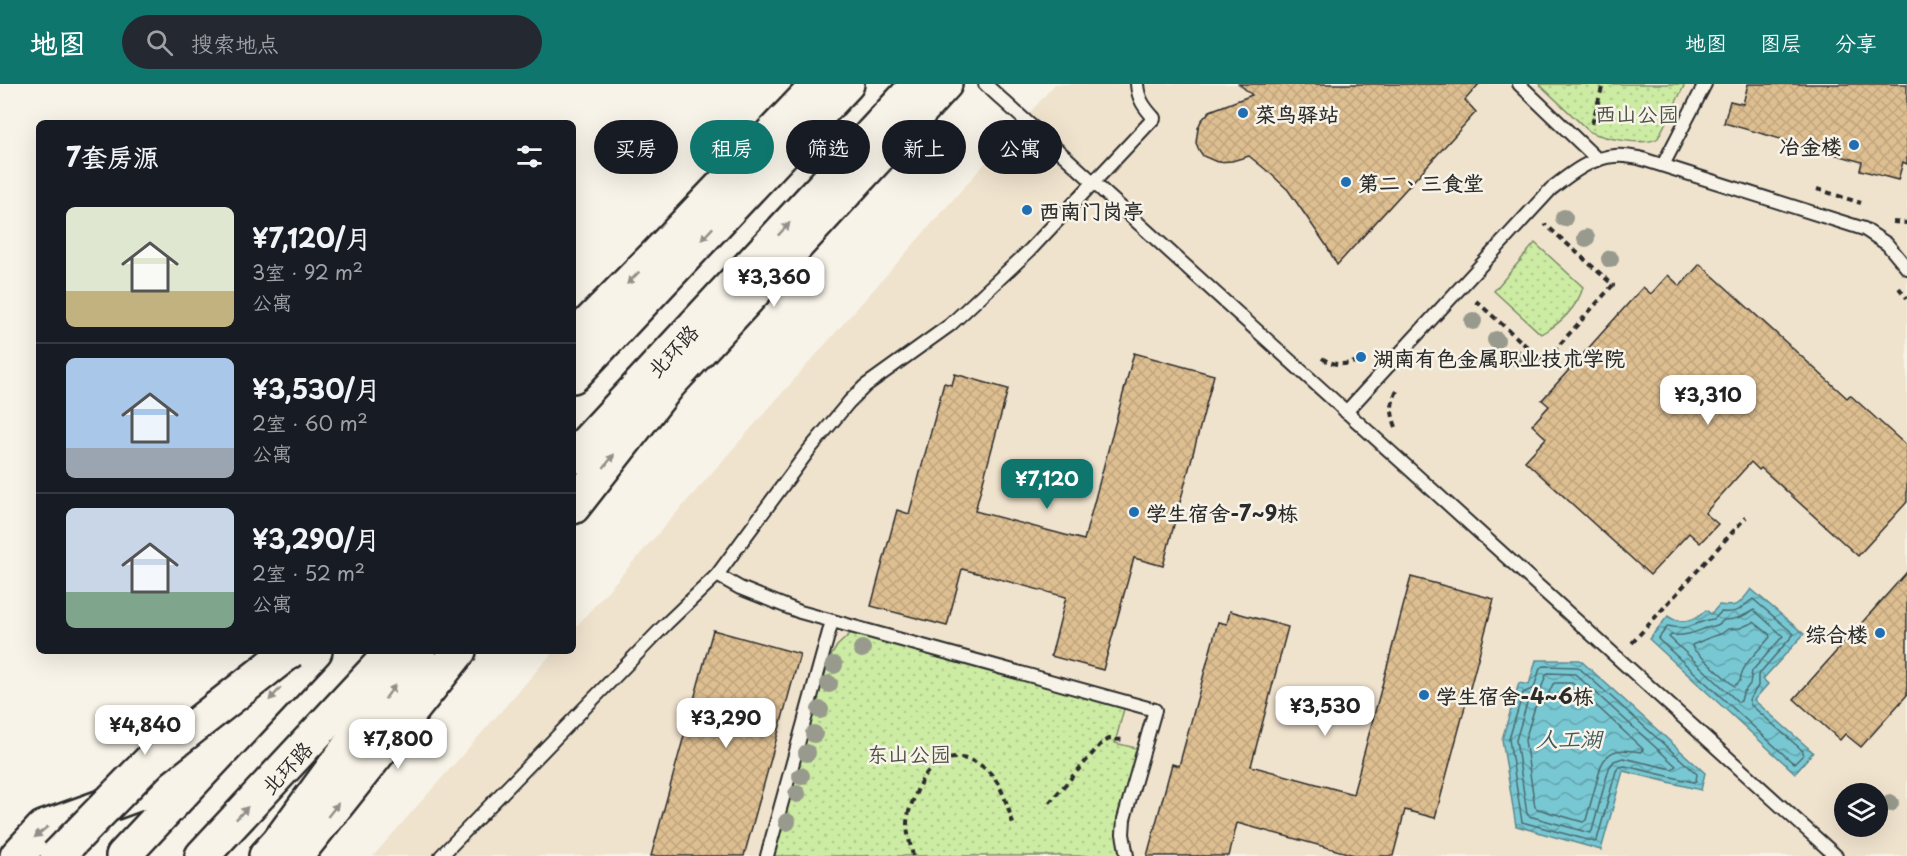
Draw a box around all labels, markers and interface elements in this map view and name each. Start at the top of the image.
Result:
search box [122,15,542,69]
text: 地图 [30,21,86,64]
icon: search [143,26,176,59]
text: 搜索地点 [191,26,279,59]
text: 地图 [1685,26,1727,58]
text: 图层 [1760,26,1802,58]
text: 分享 [1835,26,1877,58]
place label: 菜鸟驿站 [1255,97,1339,129]
park label: 西山公园 [1595,97,1679,129]
marker: 菜鸟驿站 [1236,106,1250,120]
chip: 买房 [594,120,678,174]
chip: 租房 [690,120,774,174]
chip: 筛选 [786,120,870,174]
chip: 新上 [882,120,966,174]
chip: 公寓 [978,120,1062,174]
place label: 冶金楼 [1779,129,1842,161]
text: 7套房源 [66,137,159,176]
marker: 冶金楼 [1847,138,1861,152]
icon: filters [513,140,546,173]
place label: 第二、三食堂 [1358,166,1484,198]
marker: 第二、三食堂 [1339,175,1353,189]
place label: 西南门岗亭 [1039,194,1144,226]
marker: 西南门岗亭 [1020,203,1034,217]
text: ¥7,120/月 [252,218,371,257]
one-way arrow [777,221,791,236]
one-way arrow [700,227,714,241]
icon: home [114,231,186,303]
text: 3室 · 92 m² [252,257,363,287]
pin: ¥3,360 [725,257,823,308]
text: ¥3,360 [737,261,811,291]
one-way arrow [627,270,641,284]
text: 公寓 [252,287,292,317]
street label: 北环路 [639,316,705,384]
place label: 湖南有色金属职业技术学院 [1373,341,1625,373]
marker: 湖南有色金属职业技术学院 [1354,350,1368,364]
text: ¥3,530/月 [252,369,381,408]
pin: ¥3,310 [1659,375,1757,426]
text: ¥3,310 [1674,379,1742,409]
icon: home [114,382,186,454]
text: 2室 · 60 m² [252,408,368,438]
text: 公寓 [252,438,292,468]
one-way arrow [603,453,615,468]
pin: ¥7,120 [998,459,1096,510]
text: ¥7,120 [1015,463,1079,493]
place label: 学生宿舍-7~9栋 [1146,496,1298,528]
marker: 学生宿舍-7~9栋 [1127,505,1141,519]
text: ¥3,290/月 [252,519,380,558]
icon: home [114,532,186,604]
text: 2室 · 52 m² [252,558,365,588]
text: 公寓 [252,588,292,618]
place label: 综合楼 [1805,617,1868,649]
marker: 综合楼 [1873,626,1887,640]
place label: 学生宿舍-4~6栋 [1436,679,1594,711]
one-way arrow [384,684,396,700]
one-way arrow [268,686,282,701]
pin: ¥3,530 [1276,686,1374,737]
marker: 学生宿舍-4~6栋 [1417,688,1431,702]
text: ¥3,530 [1289,690,1361,720]
pin: ¥3,290 [677,698,775,749]
text: ¥3,290 [691,702,761,732]
pin: ¥4,840 [96,705,194,756]
text: ¥4,840 [109,709,181,739]
pin: ¥7,800 [349,719,447,770]
water label: 人工湖 [1536,721,1604,754]
text: ¥7,800 [363,723,433,753]
street label: 北环路 [253,733,319,801]
park label: 东山公园 [867,737,951,769]
map controls [1834,783,1888,837]
button: layers [1834,783,1888,837]
one-way arrow [327,803,339,818]
one-way arrow [235,807,249,821]
one-way arrow [33,826,49,839]

